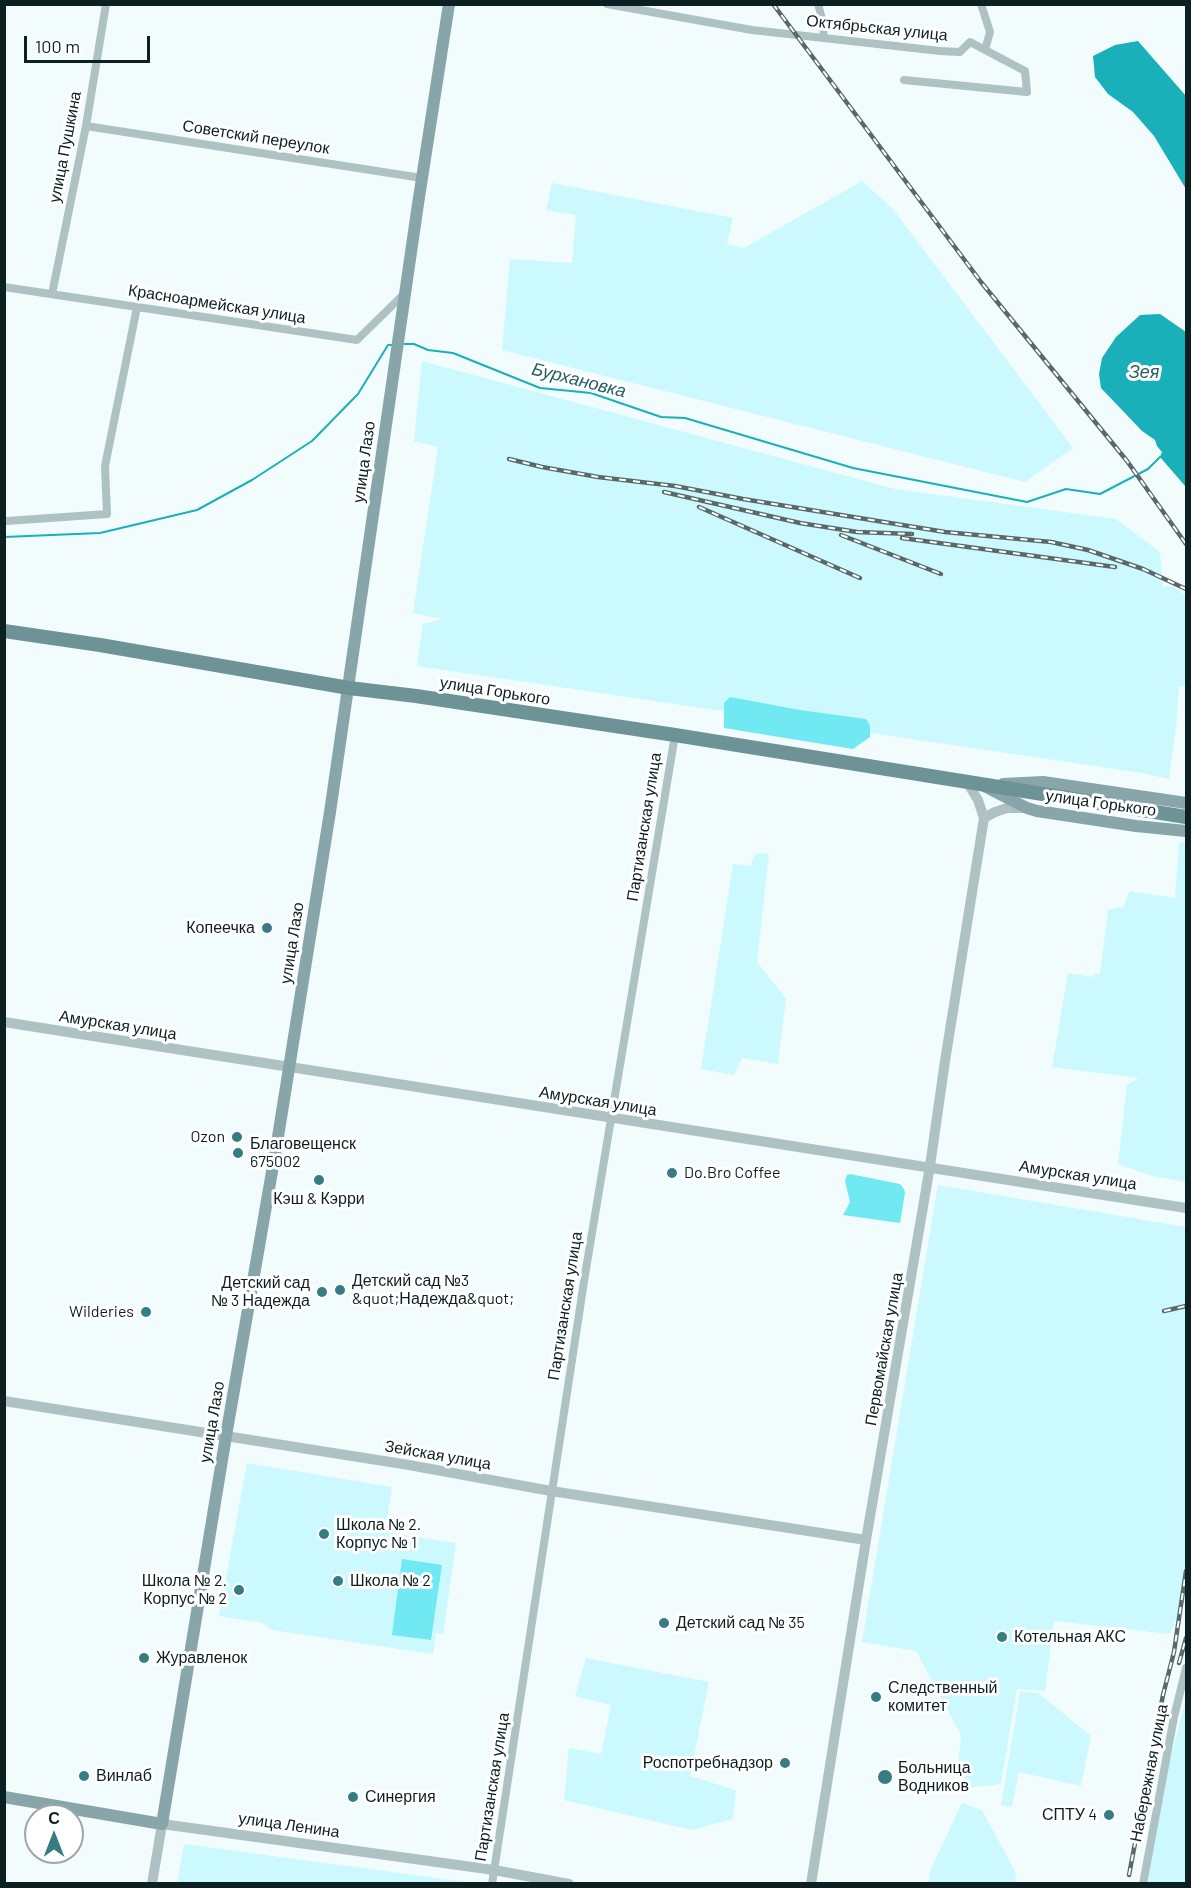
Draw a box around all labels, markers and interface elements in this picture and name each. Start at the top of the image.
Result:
street label: Октябрьская улица [801,11,953,45]
scale bar [27,24,153,62]
text: 100 m [35,35,80,57]
street label: улица Пушкина [44,86,86,208]
street label: Советский переулок [176,115,336,159]
street label: Красноармейская улица [121,280,313,328]
water label: Бурхановка [527,357,631,403]
water label: Зея [1128,361,1160,383]
street label: улица Лазо [348,417,380,507]
street label: улица Горького [434,672,556,710]
street label: Партизанская улица [622,746,666,908]
street label: улица Горького [1040,785,1162,821]
street label: улица Лазо [276,898,308,988]
place label: Копеечка [181,918,255,938]
marker: Копеечка [260,921,274,935]
street label: Амурская улица [55,1006,181,1044]
street label: Амурская улица [535,1082,661,1120]
place label: Ozon [191,1127,225,1147]
marker: Ozon [230,1130,244,1144]
place label: Благовещенск 675002 [250,1134,363,1172]
marker: Благовещенск 675002 [231,1146,245,1160]
street label: Амурская улица [1015,1156,1141,1194]
place label: Do.Bro Coffee [684,1163,781,1183]
marker: Do.Bro Coffee [665,1166,679,1180]
marker: Кэш & Кэрри [312,1173,326,1187]
place label: Кэш & Кэрри [270,1189,368,1209]
street label: Партизанская улица [543,1225,587,1387]
street label: Первомайская улица [860,1266,908,1432]
place label: Детский сад №3 &quot;Надежда&quot; [352,1271,517,1309]
place label: Детский сад № 3 Надежда [210,1273,310,1311]
marker: Детский сад №3 &quot;Надежда&quot; [333,1283,347,1297]
marker: Детский сад № 3 Надежда [315,1285,329,1299]
place label: Wilderies [69,1302,134,1322]
marker: Wilderies [139,1305,153,1319]
street label: улица Лазо [195,1377,229,1467]
street label: Зейская улица [380,1436,496,1474]
place label: Школа № 2. Корпус № 1 [336,1515,424,1553]
marker: Школа № 2. Корпус № 1 [317,1527,331,1541]
place label: Школа № 2. Корпус № 2 [139,1571,227,1609]
place label: Школа № 2 [350,1571,433,1591]
marker: Школа № 2 [331,1574,345,1588]
marker: Школа № 2. Корпус № 2 [232,1583,246,1597]
place label: Детский сад № 35 [676,1613,810,1633]
marker: Детский сад № 35 [657,1616,671,1630]
place label: Котельная АКС [1014,1627,1130,1647]
marker: Котельная АКС [995,1630,1009,1644]
place label: Журавленок [156,1648,253,1668]
marker: Журавленок [137,1651,151,1665]
place label: Следственный комитет [888,1678,1002,1716]
marker: Следственный комитет [869,1690,883,1704]
street label: Набережная улица [1125,1698,1173,1848]
street label: Партизанская улица [470,1706,514,1868]
place label: Роспотребнадзор [633,1753,773,1773]
marker: Роспотребнадзор [778,1756,792,1770]
place label: Больница Водников [898,1758,975,1796]
place label: Винлаб [96,1766,155,1786]
marker: Больница Водников [876,1768,894,1786]
marker: Винлаб [77,1769,91,1783]
place label: Синергия [365,1787,441,1807]
marker: Синергия [346,1790,360,1804]
north arrow [24,1804,84,1864]
place label: СПТУ 4 [1044,1805,1097,1825]
text: С [48,1808,60,1827]
street label: улица Ленина [234,1808,344,1842]
marker: СПТУ 4 [1102,1808,1116,1822]

